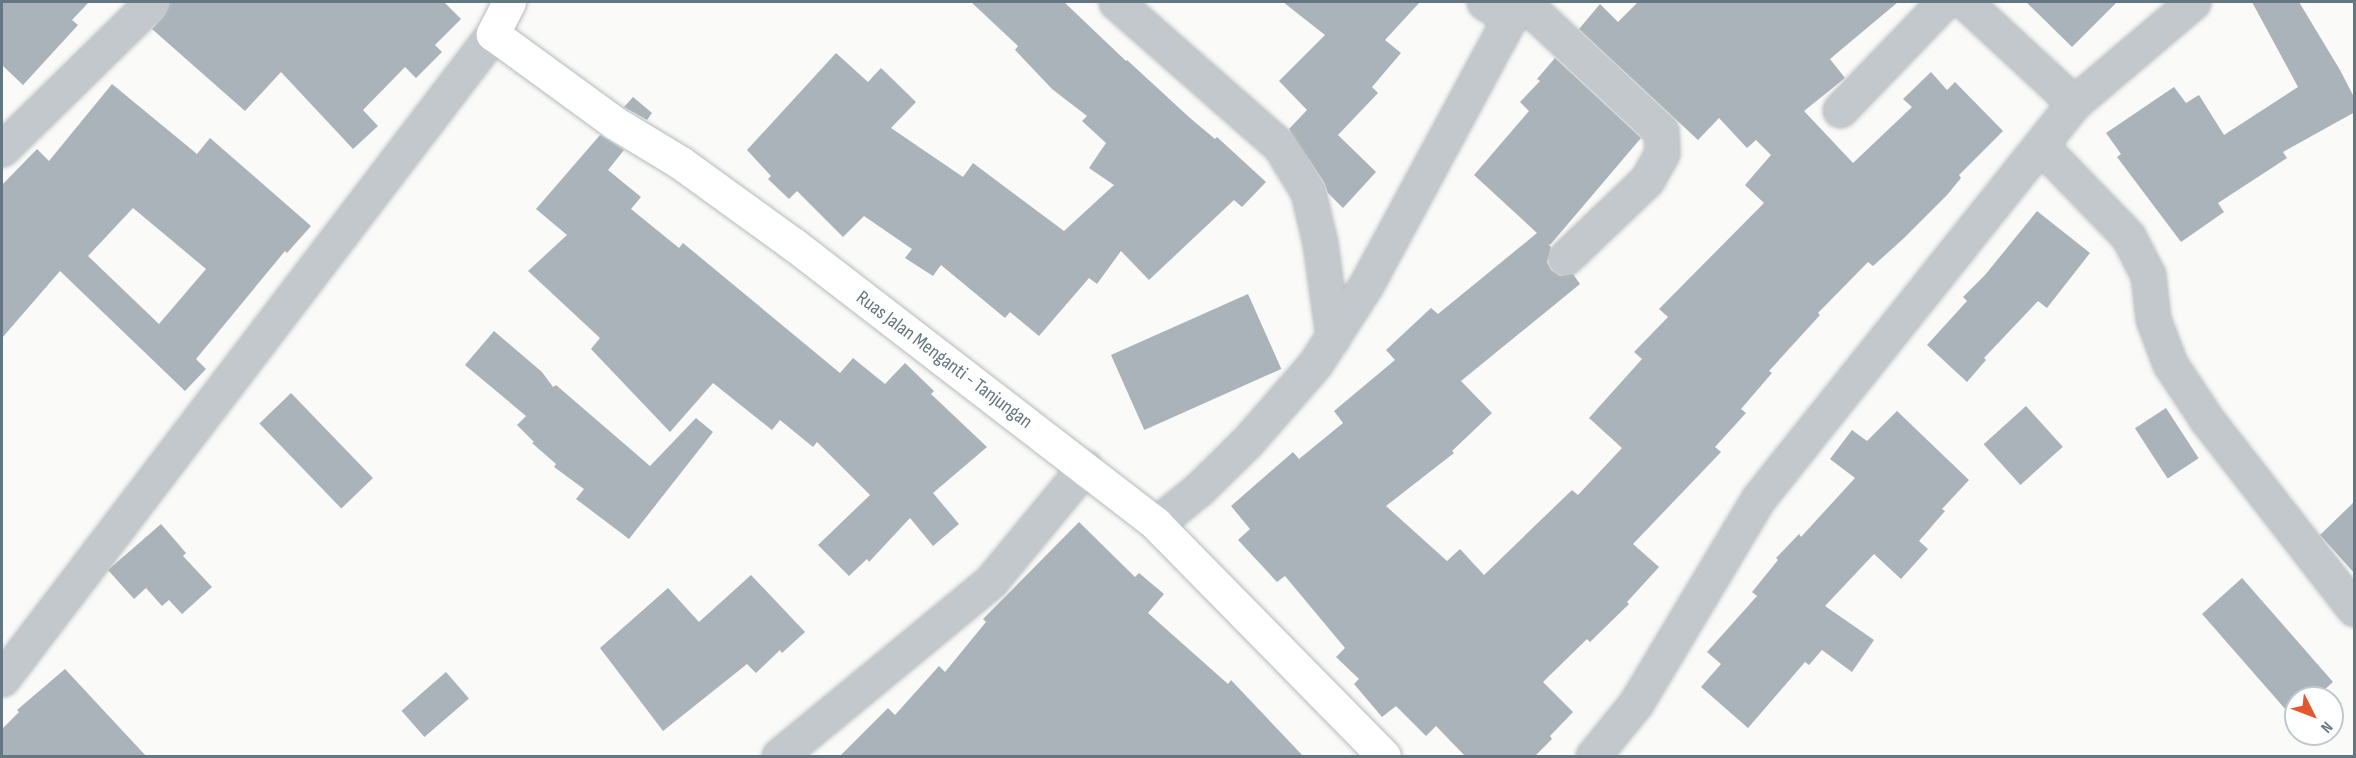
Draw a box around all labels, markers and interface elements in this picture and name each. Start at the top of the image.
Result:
street label: Ruas Jalan Menganti - Tanjungan [851,286,1037,434]
north arrow [2284,686,2344,746]
text: N [2316,718,2336,737]

